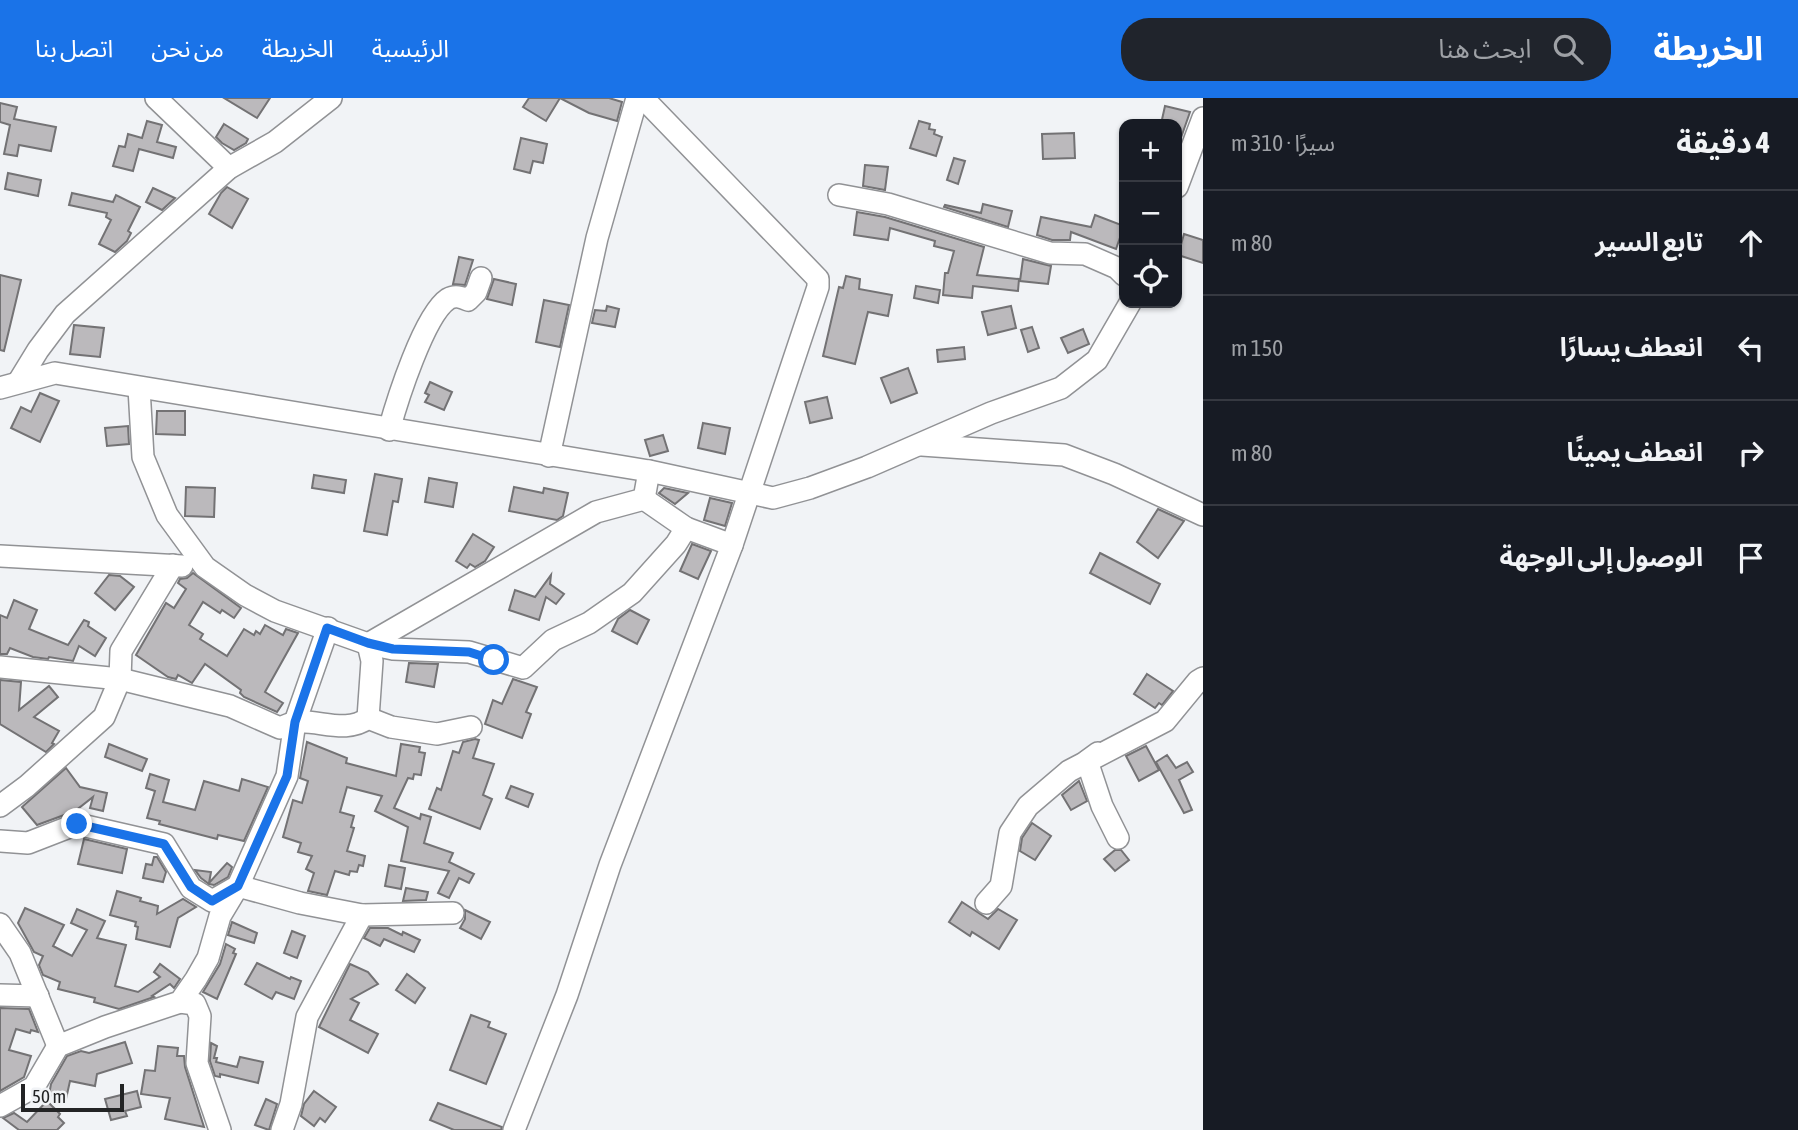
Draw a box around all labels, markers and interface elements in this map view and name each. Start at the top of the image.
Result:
search box [1121,18,1611,81]
text: الخريطة [1653,29,1763,67]
icon: search [1549,30,1587,68]
text: ابحث هنا [1438,34,1531,64]
text: اتصل بنا [35,35,113,62]
text: من نحن [151,35,224,62]
text: الخريطة [262,35,334,62]
text: الرئيسية [372,35,449,62]
map controls [1119,119,1182,308]
button: + [1119,119,1182,182]
text: 4 دقيقة [1676,125,1770,159]
text: سيرًا · 310 m [1231,130,1335,156]
button: − [1119,182,1182,245]
icon: ahead [1732,224,1770,262]
text: تابع السير [1595,227,1703,257]
text: 80 m [1231,230,1272,256]
button: locate [1119,245,1182,308]
icon: left [1732,329,1770,367]
text: انعطف يسارًا [1560,332,1703,362]
text: 150 m [1231,335,1283,361]
icon: right [1732,434,1770,472]
text: انعطف يمينًا [1566,437,1703,467]
text: 80 m [1231,440,1272,466]
icon: arrive [1732,539,1770,577]
text: الوصول إلى الوجهة [1500,542,1703,572]
route start [478,644,509,675]
route end [61,808,92,839]
scale bar [21,1081,124,1113]
text: 50 m [32,1085,66,1107]

